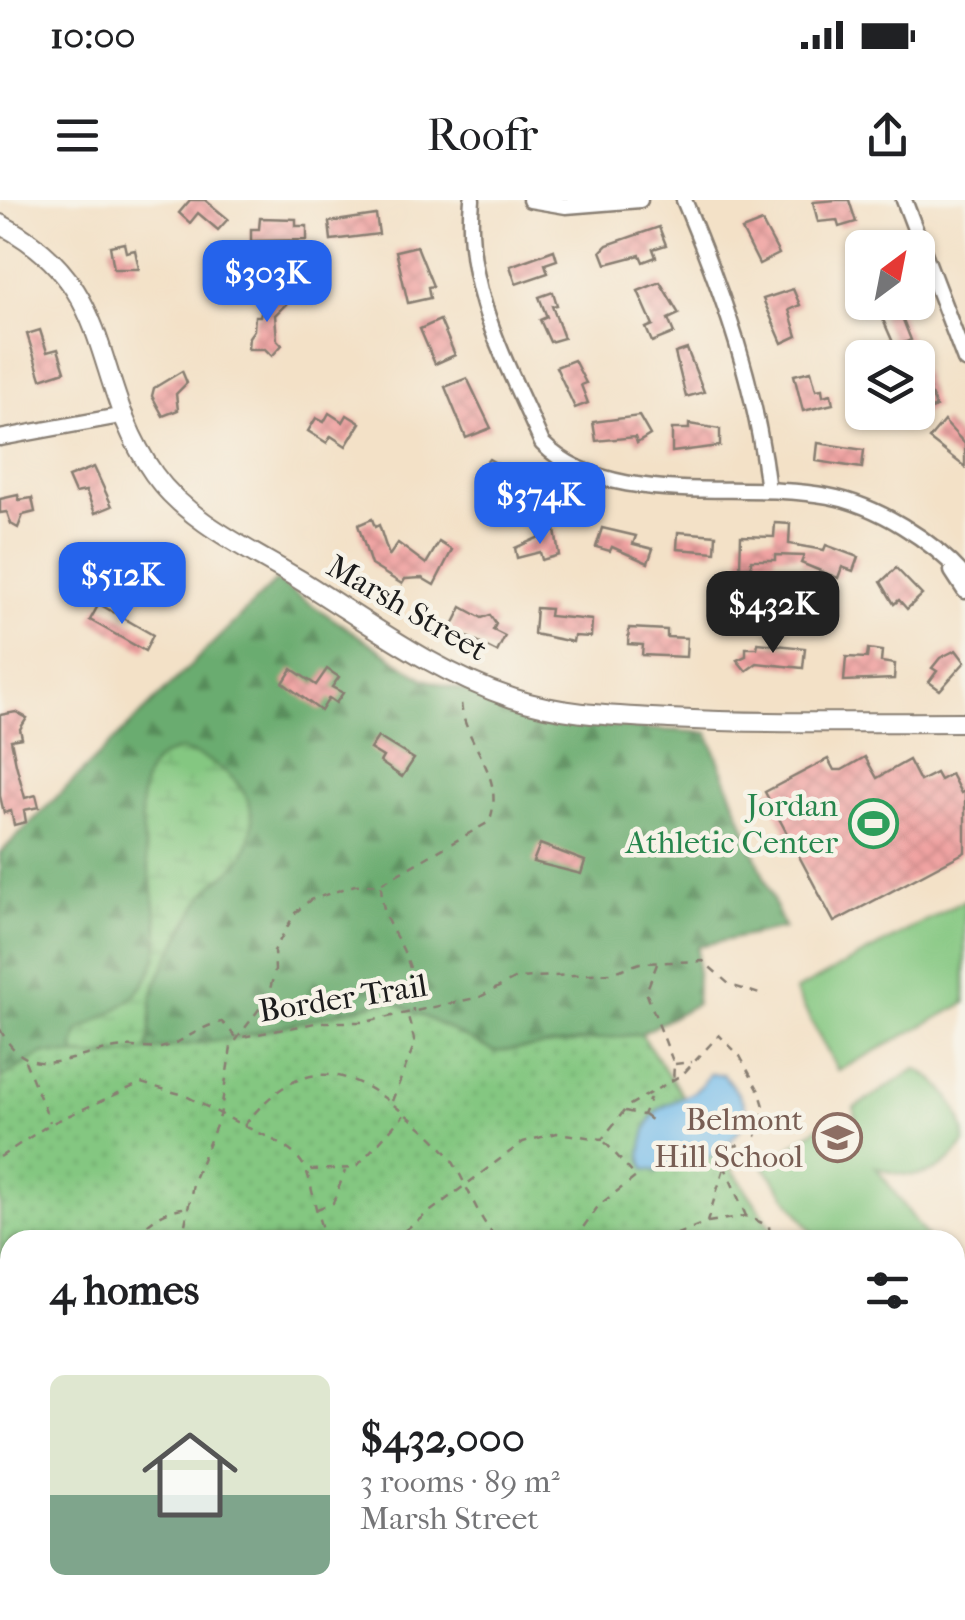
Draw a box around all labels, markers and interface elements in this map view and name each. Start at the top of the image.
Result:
text: 10:00 [50,13,135,58]
icon: menu [50,108,105,163]
icon: share [860,108,915,163]
text: Roofr [427,109,538,162]
north arrow [845,230,935,320]
map controls [845,230,935,430]
pin: $303K [197,240,337,325]
text: $303K [225,254,309,291]
button: layers [845,340,935,430]
pin: $374K [470,462,610,547]
text: $374K [496,476,584,513]
pin: $512K [52,542,192,627]
street label: Marsh Street [320,547,494,669]
text: $512K [81,556,163,593]
pin: $432K [703,571,843,656]
text: $432K [728,585,818,622]
place label: Jordan Athletic Center [624,787,838,861]
sports icon: Jordan Athletic Center [847,797,899,849]
street label: Border Trail [256,966,430,1030]
place label: Belmont Hill School [654,1101,804,1175]
school or university icon: Belmont Hill School [812,1111,864,1163]
icon: filters [860,1263,915,1318]
text: 4 homes [50,1266,199,1315]
text: $432,000 [360,1414,525,1463]
icon: home [130,1415,250,1535]
text: 3 rooms · 89 m² [360,1463,560,1500]
text: Marsh Street [360,1500,539,1537]

